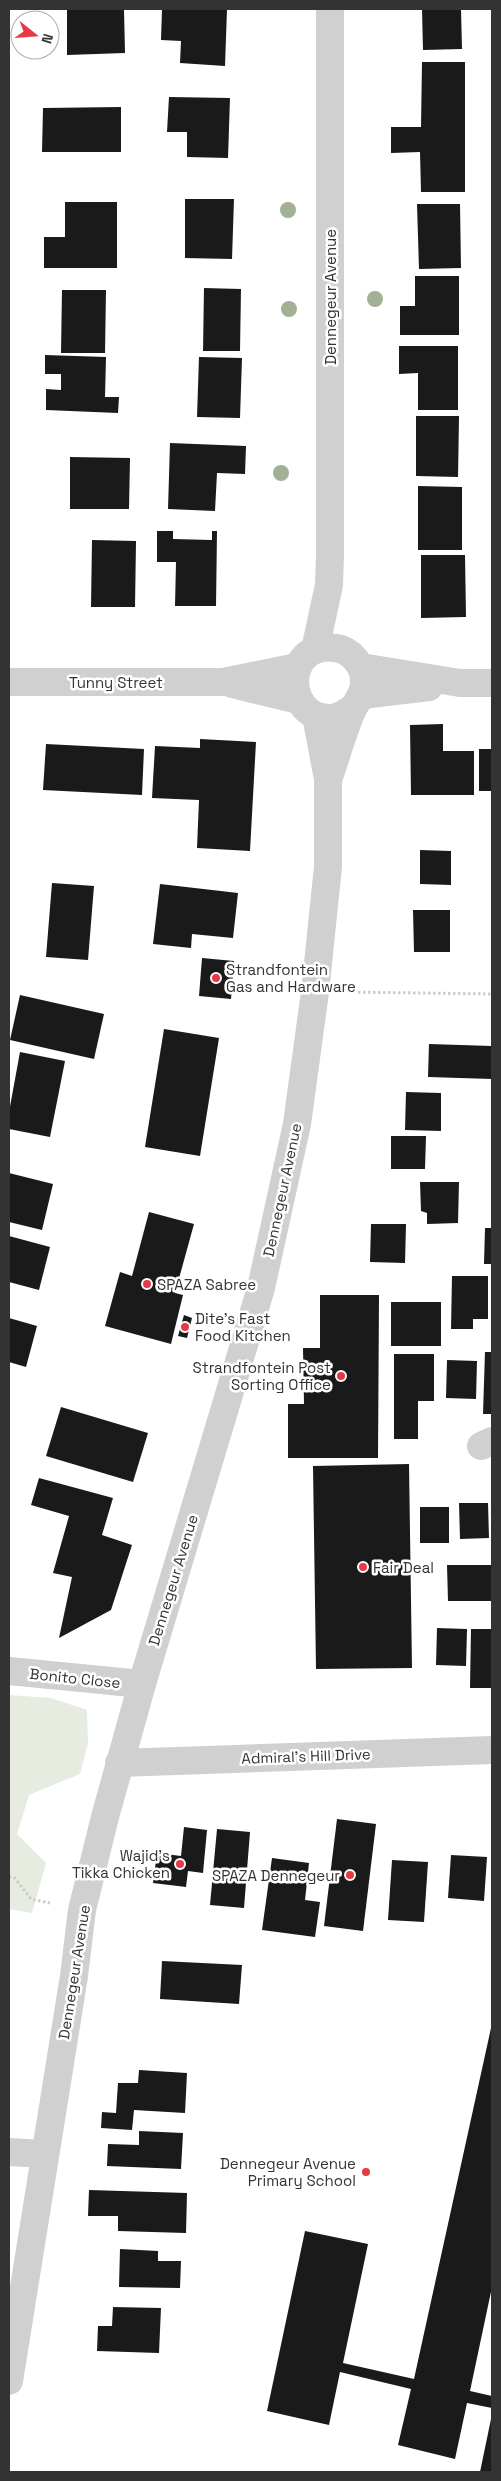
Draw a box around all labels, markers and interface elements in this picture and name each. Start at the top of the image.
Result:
north arrow [10,10,60,60]
text: N [37,32,57,46]
street label: Dennegeur Avenue [321,229,340,365]
street label: Tunny Street [69,673,163,692]
place label: Strandfontein Gas and Hardware [226,960,356,996]
marker: Strandfontein Gas and Hardware [210,972,222,984]
street label: Dennegeur Avenue [259,1121,305,1259]
place label: SPAZA Sabree [157,1275,256,1294]
marker: SPAZA Sabree [141,1278,153,1290]
place label: Dite's Fast Food Kitchen [195,1309,291,1345]
marker: Dite's Fast Food Kitchen [179,1321,191,1333]
place label: Strandfontein Post Sorting Office [193,1358,331,1394]
marker: Strandfontein Post Sorting Office [335,1370,347,1382]
street label: Dennegeur Avenue [144,1512,202,1648]
place label: Fair Deal [373,1558,434,1577]
marker: Fair Deal [357,1561,369,1573]
street label: Bonito Close [29,1664,121,1692]
street label: Admiral's Hill Drive [241,1744,371,1768]
place label: Wajid's Tikka Chicken [72,1846,170,1882]
marker: Wajid's Tikka Chicken [174,1858,186,1870]
place label: SPAZA Dennegeur [212,1866,340,1885]
marker: SPAZA Dennegeur [344,1869,356,1881]
street label: Dennegeur Avenue [54,1903,94,2041]
place label: Dennegeur Avenue Primary School [220,2154,356,2190]
marker: Dennegeur Avenue Primary School [360,2166,372,2178]

